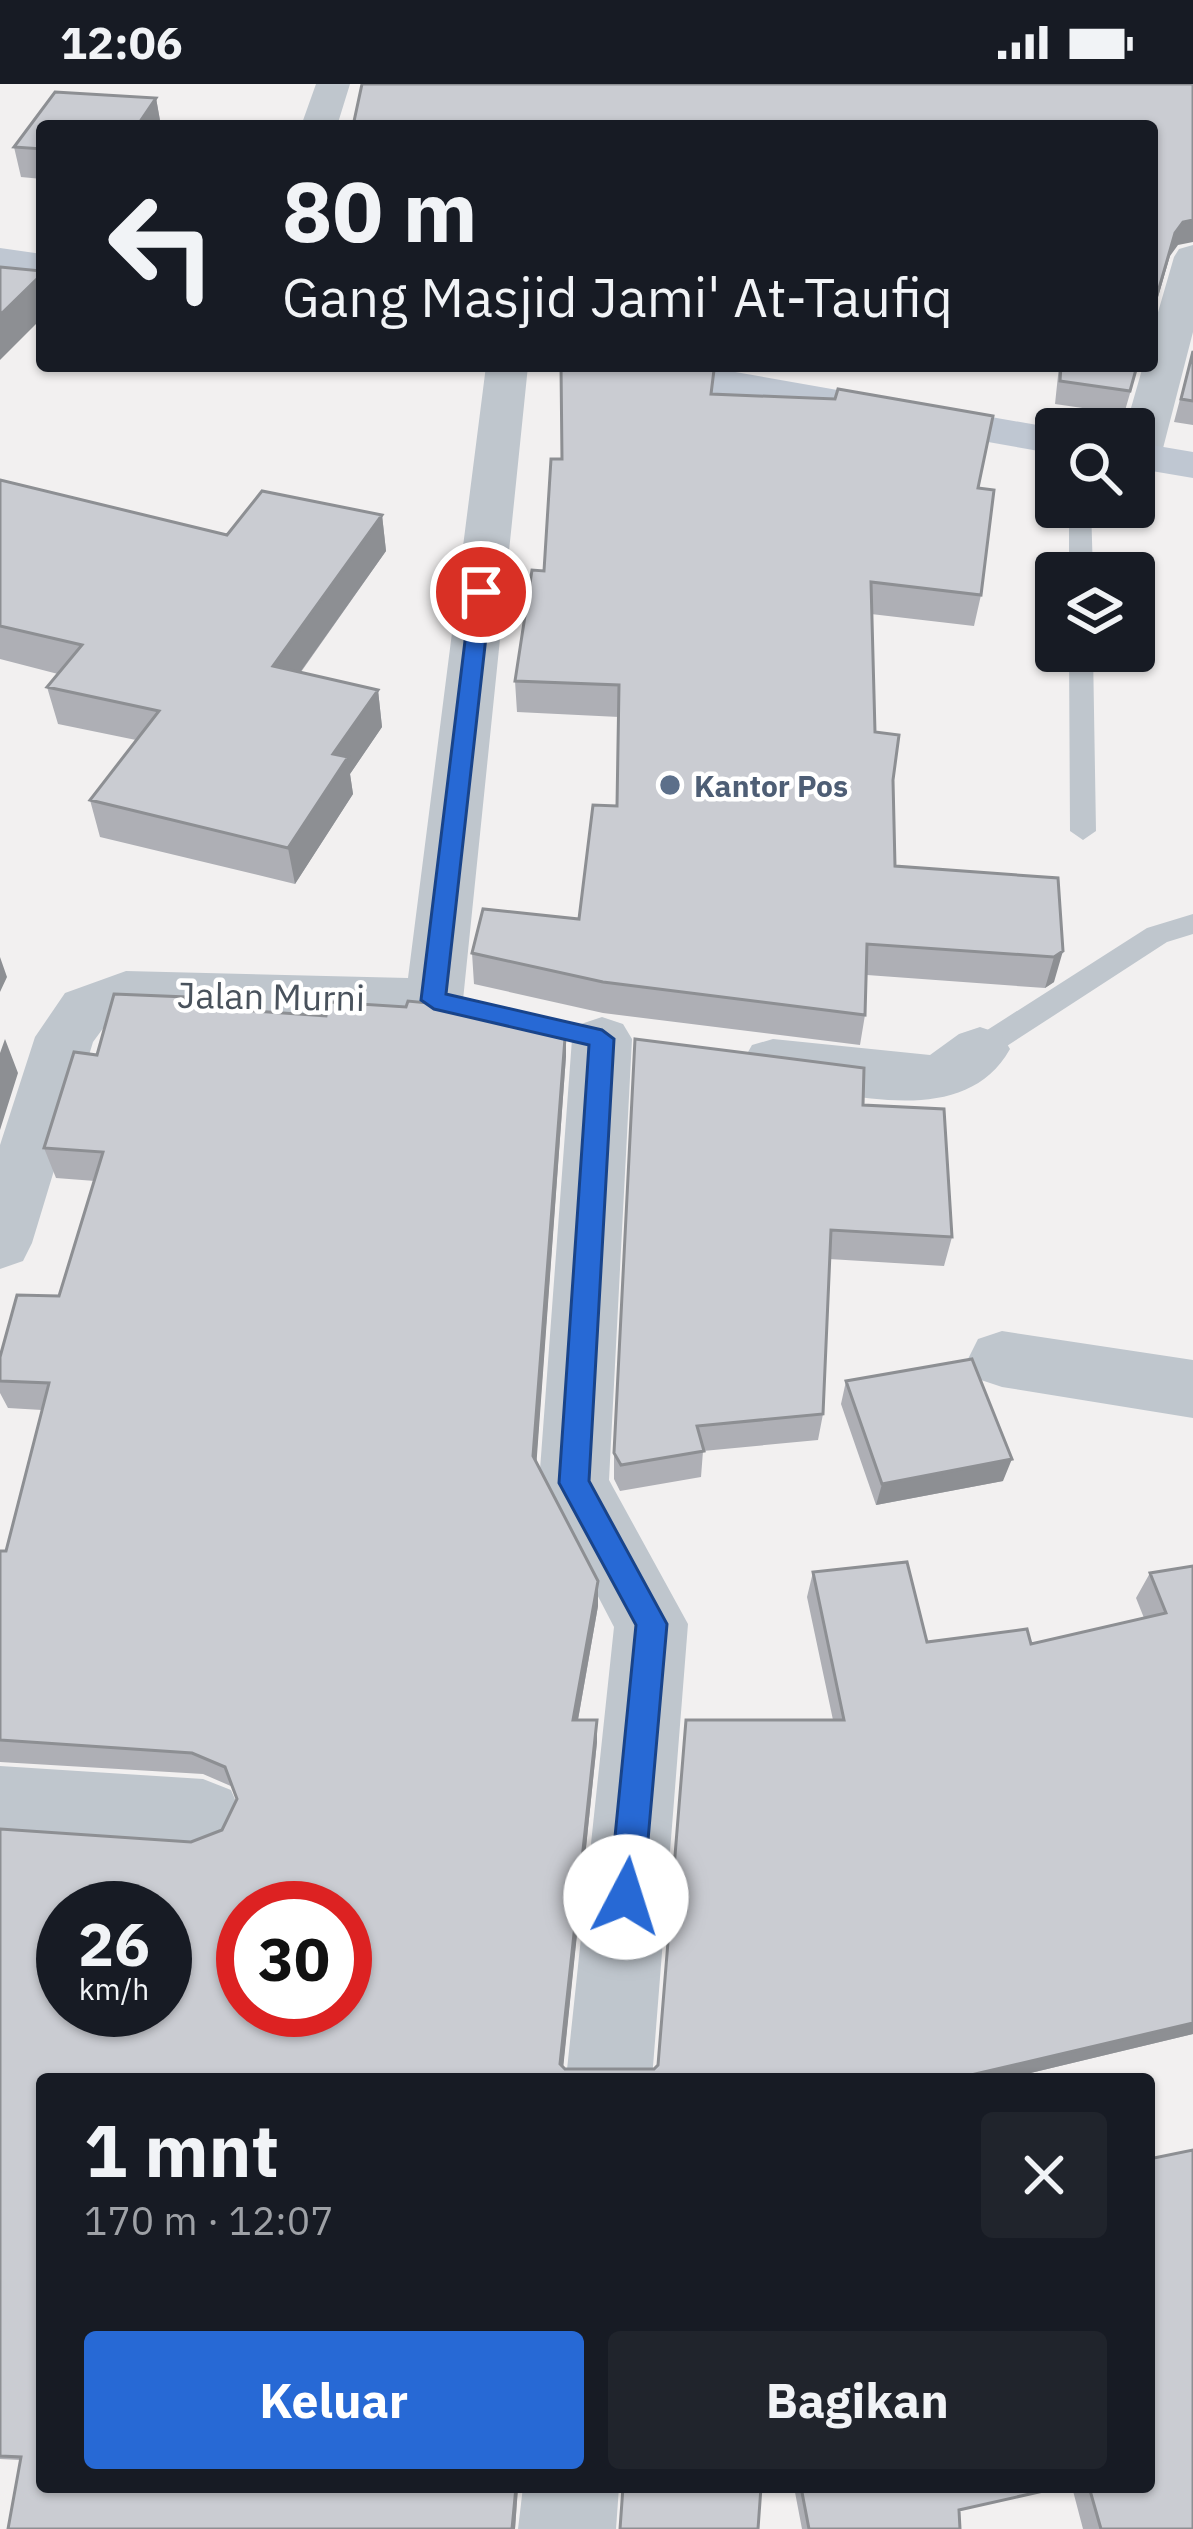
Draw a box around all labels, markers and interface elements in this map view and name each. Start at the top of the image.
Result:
text: 12:06 [60,13,183,71]
text: 80 m [282,156,478,265]
icon: left [84,168,240,324]
text: Gang Masjid Jami' At-Taufiq [282,262,953,332]
map controls [1035,408,1155,672]
button: search [1035,408,1155,528]
pin [430,541,532,643]
button: layers [1035,552,1155,672]
icon: arrive [448,559,514,625]
place label: Kantor Pos [694,766,848,805]
marker: Kantor Pos [657,772,683,798]
street label: Jalan Murni [177,971,365,1021]
position arrow [563,1834,689,1960]
speed limit sign: 30 [216,1881,372,2037]
text: 26 [78,1904,150,1983]
text: km/h [79,1969,149,2008]
text: 1 mnt [84,2103,279,2197]
button: close [981,2112,1107,2238]
text: 170 m · 12:07 [84,2195,334,2246]
button: Keluar [84,2331,584,2469]
button: Bagikan [608,2331,1107,2469]

